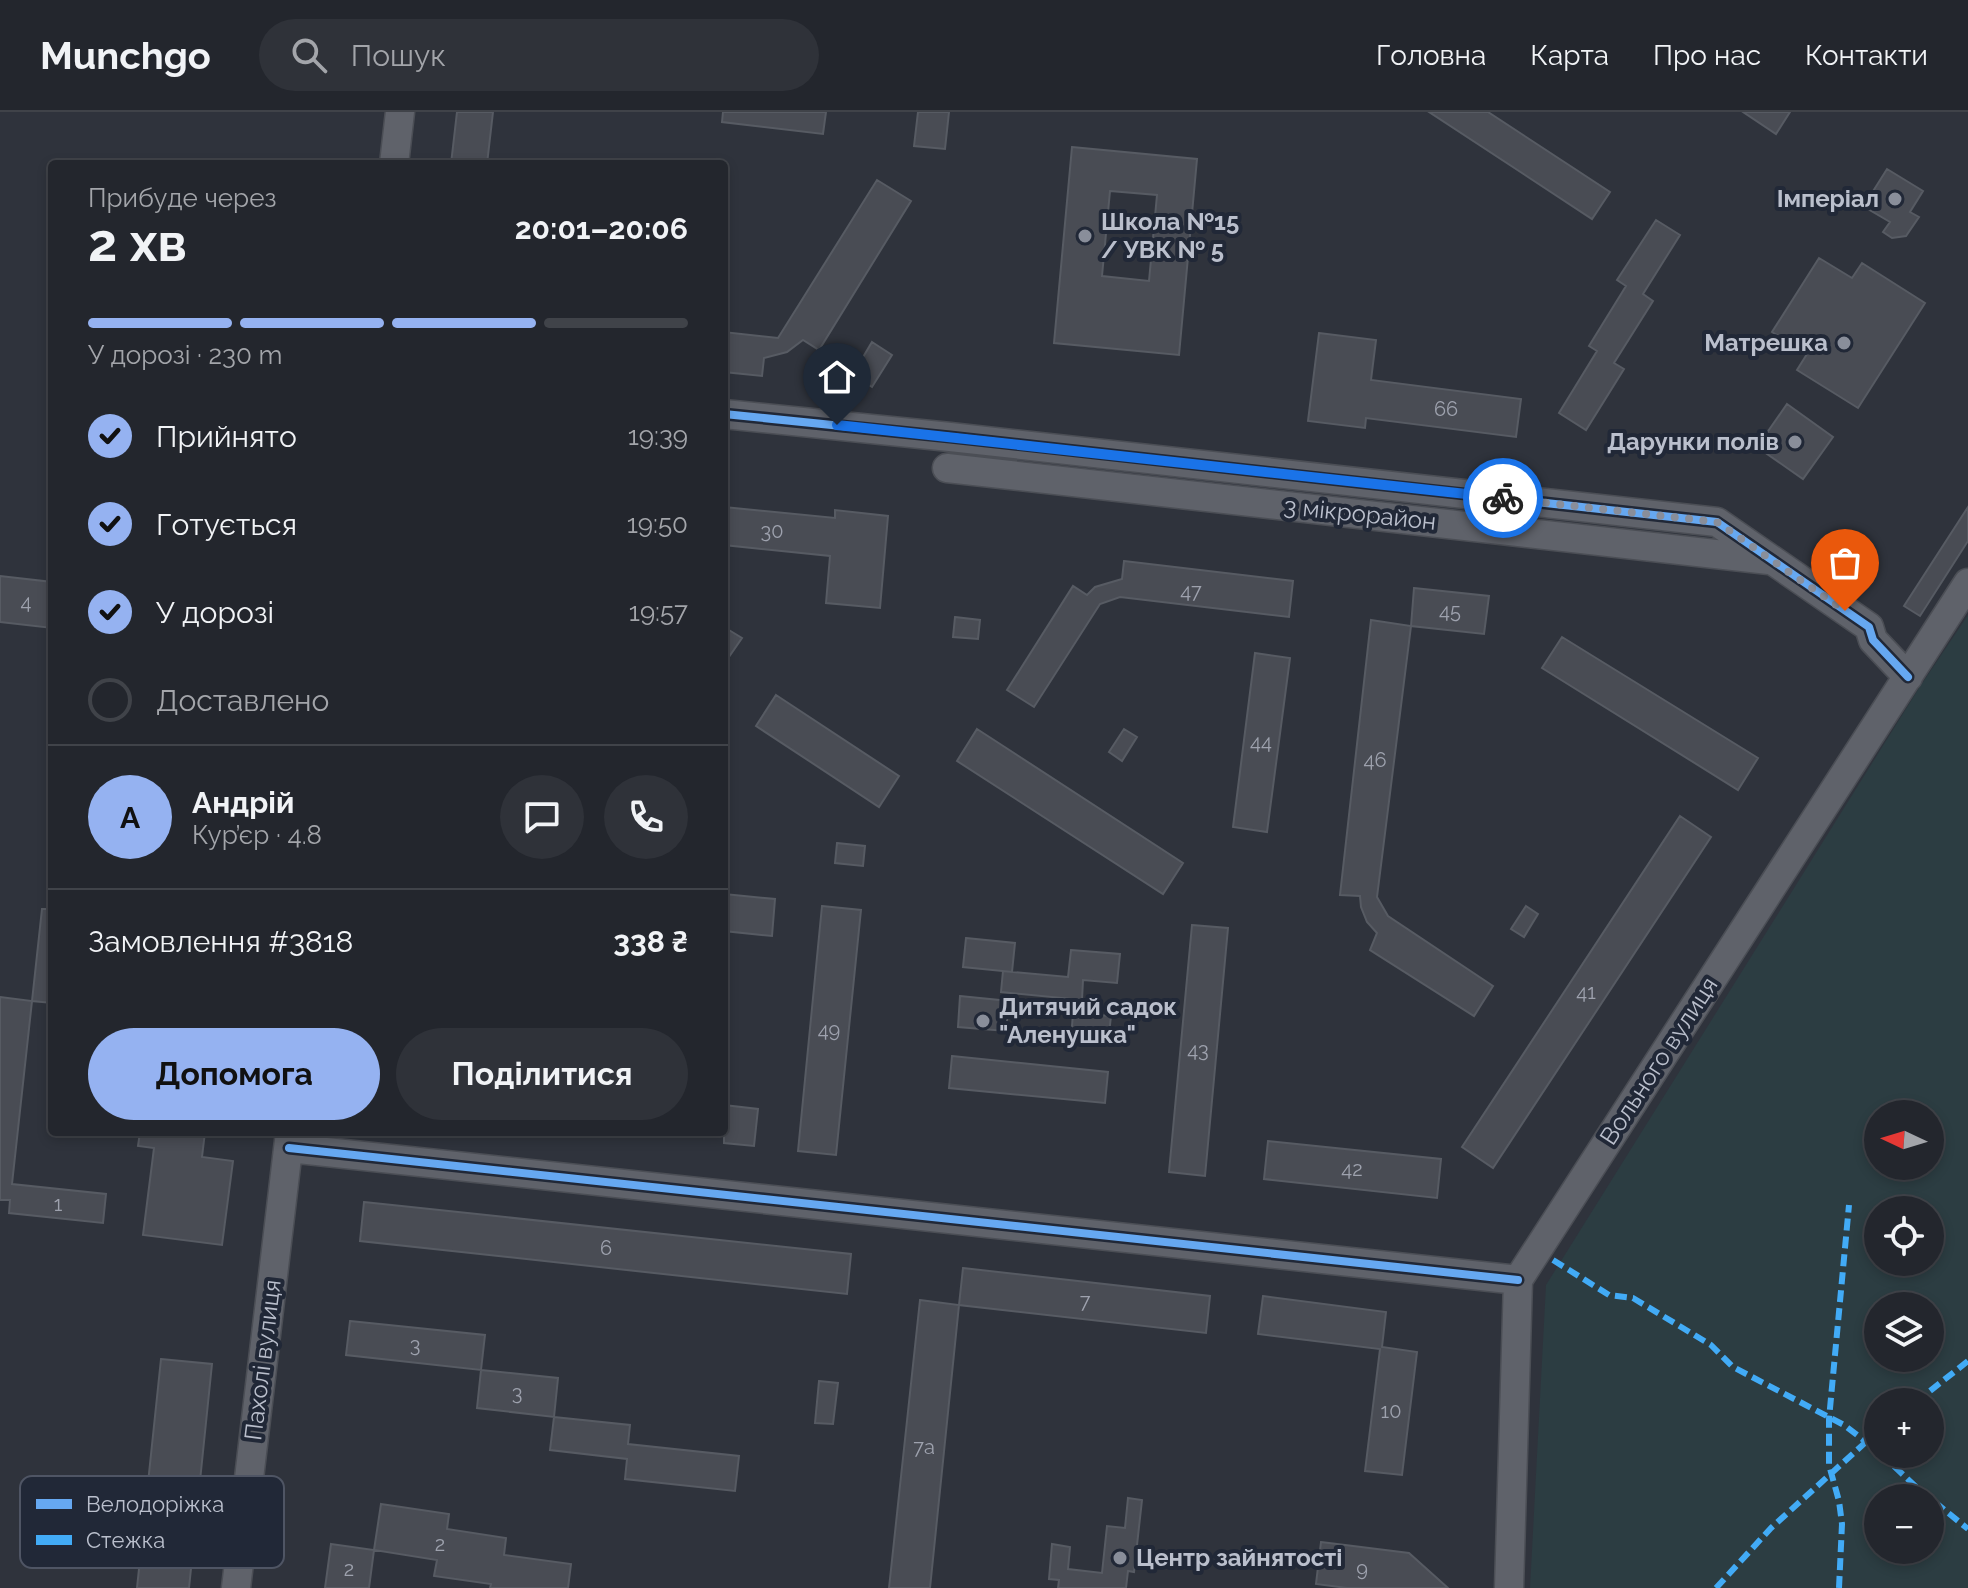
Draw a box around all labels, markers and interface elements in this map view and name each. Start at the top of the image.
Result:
search box [259,19,819,91]
text: Munchgo [40,33,211,78]
icon: search [287,33,331,77]
text: Пошук [351,38,446,73]
text: Головна [1376,39,1486,72]
text: Карта [1530,39,1609,72]
text: Про нас [1653,39,1761,72]
text: Контакти [1805,39,1928,72]
text: Прибуде через [88,183,276,213]
place label: Імперіал [1777,184,1879,213]
marker: Імперіал [1886,190,1904,208]
place label: Школа №15 / УВК № 5 [1101,207,1239,264]
text: 20:01–20:06 [515,211,688,246]
text: 2 хв [88,212,187,273]
marker: Школа №15 / УВК № 5 [1076,227,1094,245]
place label: Матрешка [1704,328,1828,357]
marker: Матрешка [1835,334,1853,352]
text: У дорозі · 230 m [88,340,282,370]
pin [803,343,871,425]
icon: home [815,355,859,399]
house number: 66 [1434,397,1458,421]
icon: check [88,414,132,458]
text: Прийнято [156,419,297,454]
text: 19:39 [628,421,688,451]
place label: Дарунки полів [1607,427,1779,456]
marker: Дарунки полів [1786,433,1804,451]
courier [1463,458,1543,538]
icon: bike [1481,476,1525,520]
street label: 3 мікрорайон [1282,491,1438,536]
icon: check [88,502,132,546]
text: Готується [156,507,297,542]
text: 19:50 [627,509,688,539]
house number: 30 [761,519,783,543]
pin [1811,529,1879,611]
icon: bag [1823,541,1867,585]
house number: 47 [1180,579,1202,603]
house number: 4 [21,590,32,614]
icon: check [88,590,132,634]
text: У дорозі [156,595,274,630]
text: 19:57 [629,597,688,627]
house number: 45 [1439,599,1461,623]
text: Доставлено [156,683,329,718]
house number: 44 [1250,730,1272,754]
house number: 46 [1364,748,1386,772]
button: chat [500,775,584,859]
button: phone [604,775,688,859]
text: Андрій [192,785,294,820]
text: А [120,800,140,835]
text: Кур’єр · 4.8 [192,820,322,850]
text: Замовлення #3818 [88,924,353,959]
text: 338 ₴ [613,924,688,959]
street label: Вольного вулиця [1594,971,1724,1150]
house number: 41 [1576,980,1596,1004]
place label: Дитячий садок "Аленушка" [999,992,1177,1049]
marker: Дитячий садок "Аленушка" [974,1012,992,1030]
house number: 49 [818,1018,840,1042]
button: Допомога [88,1028,380,1120]
button: Поділитися [396,1028,688,1120]
house number: 43 [1187,1038,1209,1062]
north arrow [1864,1100,1944,1180]
map controls [1864,1100,1944,1564]
house number: 42 [1341,1157,1363,1181]
house number: 1 [54,1192,63,1216]
button: locate [1864,1196,1944,1276]
house number: 6 [600,1236,612,1260]
street label: Пахолі вулиця [238,1278,287,1442]
house number: 7 [1080,1289,1091,1313]
button: layers [1864,1292,1944,1372]
house number: 3 [410,1333,420,1357]
house number: 3 [512,1381,522,1405]
button: + [1864,1388,1944,1468]
house number: 10 [1381,1399,1401,1423]
house number: 7а [913,1435,935,1459]
legend [20,1476,284,1568]
button: − [1864,1484,1944,1564]
text: Велодоріжка [86,1491,224,1517]
text: Стежка [86,1527,165,1553]
house number: 2 [435,1532,445,1556]
place label: Центр зайнятості [1136,1543,1342,1572]
marker: Центр зайнятості [1111,1549,1129,1567]
house number: 2 [344,1557,354,1581]
house number: 9 [1356,1557,1368,1581]

